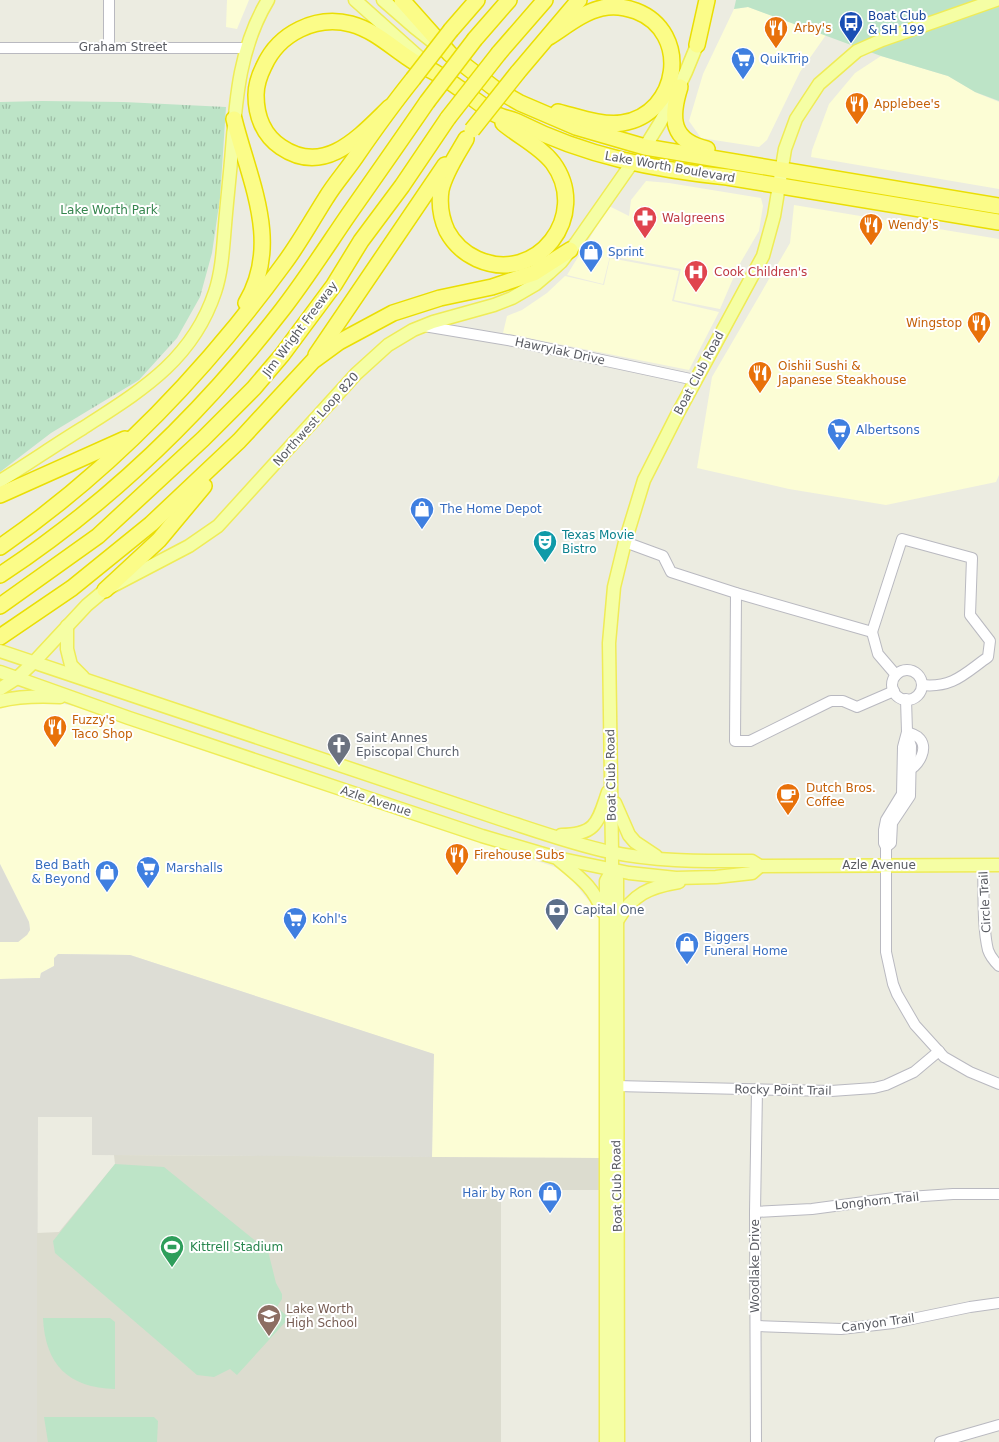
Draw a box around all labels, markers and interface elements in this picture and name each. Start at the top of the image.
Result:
place label: Boat Club & SH 199 [868,9,926,37]
bus stop icon: Boat Club & SH 199 [838,10,864,44]
restaurant icon: Arby's [763,15,789,49]
place label: Arby's [794,21,831,35]
street label: Graham Street [79,40,168,54]
supermarket icon: QuikTrip [730,46,756,80]
place label: QuikTrip [760,52,809,66]
restaurant icon: Applebee's [844,91,870,125]
place label: Applebee's [874,97,940,111]
street label: Lake Worth Boulevard [604,149,736,185]
park label: Lake Worth Park [60,203,158,217]
pharmacy icon: Walgreens [632,205,658,239]
place label: Walgreens [662,211,725,225]
restaurant icon: Wendy's [858,212,884,246]
place label: Wendy's [888,218,938,232]
shop icon: Sprint [578,239,604,273]
place label: Sprint [608,245,644,259]
hospital icon: Cook Children's [683,259,709,293]
place label: Cook Children's [714,265,807,279]
street label: Jim Wright Freeway [259,279,340,380]
restaurant icon: Wingstop [966,310,992,344]
place label: Wingstop [906,316,962,330]
street label: Boat Club Road [671,329,727,417]
street label: Hawrylak Drive [514,335,606,367]
place label: Oishii Sushi & Japanese Steakhouse [777,359,907,387]
restaurant icon: Oishii Sushi & Japanese Steakhouse [747,360,773,394]
street label: Northwest Loop 820 [270,369,362,469]
supermarket icon: Albertsons [826,417,852,451]
place label: Albertsons [856,423,920,437]
shop icon: The Home Depot [409,496,435,530]
place label: The Home Depot [439,502,542,516]
place label: Texas Movie Bistro [561,528,635,556]
theatre icon: Texas Movie Bistro [532,529,558,563]
place label: Fuzzy's Taco Shop [71,713,133,741]
restaurant icon: Fuzzy's Taco Shop [42,714,68,748]
street label: Boat Club Road [603,729,619,821]
place label: Saint Annes Episcopal Church [356,731,459,759]
church icon: Saint Annes Episcopal Church [326,732,352,766]
place label: Dutch Bros. Coffee [806,781,876,809]
cafe icon: Dutch Bros. Coffee [775,782,801,816]
street label: Azle Avenue [339,783,413,819]
restaurant icon: Firehouse Subs [444,842,470,876]
place label: Firehouse Subs [474,848,565,862]
supermarket icon: Marshalls [135,855,161,889]
place label: Bed Bath & Beyond [32,858,90,886]
street label: Azle Avenue [842,858,916,872]
shop icon: Bed Bath & Beyond [94,859,120,893]
place label: Marshalls [166,861,223,875]
street label: Circle Trail [976,871,994,933]
bank icon: Capital One [544,897,570,931]
place label: Capital One [574,903,644,917]
supermarket icon: Kohl's [282,906,308,940]
place label: Kohl's [312,912,347,926]
place label: Biggers Funeral Home [704,930,788,958]
shop icon: Biggers Funeral Home [674,931,700,965]
street label: Rocky Point Trail [734,1082,832,1098]
street label: Boat Club Road [609,1140,625,1232]
shop icon: Hair by Ron [537,1180,563,1214]
place label: Hair by Ron [462,1186,532,1200]
street label: Longhorn Trail [834,1190,920,1212]
street label: Woodlake Drive [748,1219,762,1313]
sports icon: Kittrell Stadium [159,1234,185,1268]
place label: Kittrell Stadium [190,1240,283,1254]
place label: Lake Worth High School [286,1302,357,1330]
school or university icon: Lake Worth High School [256,1303,282,1337]
street label: Canyon Trail [841,1311,915,1335]

